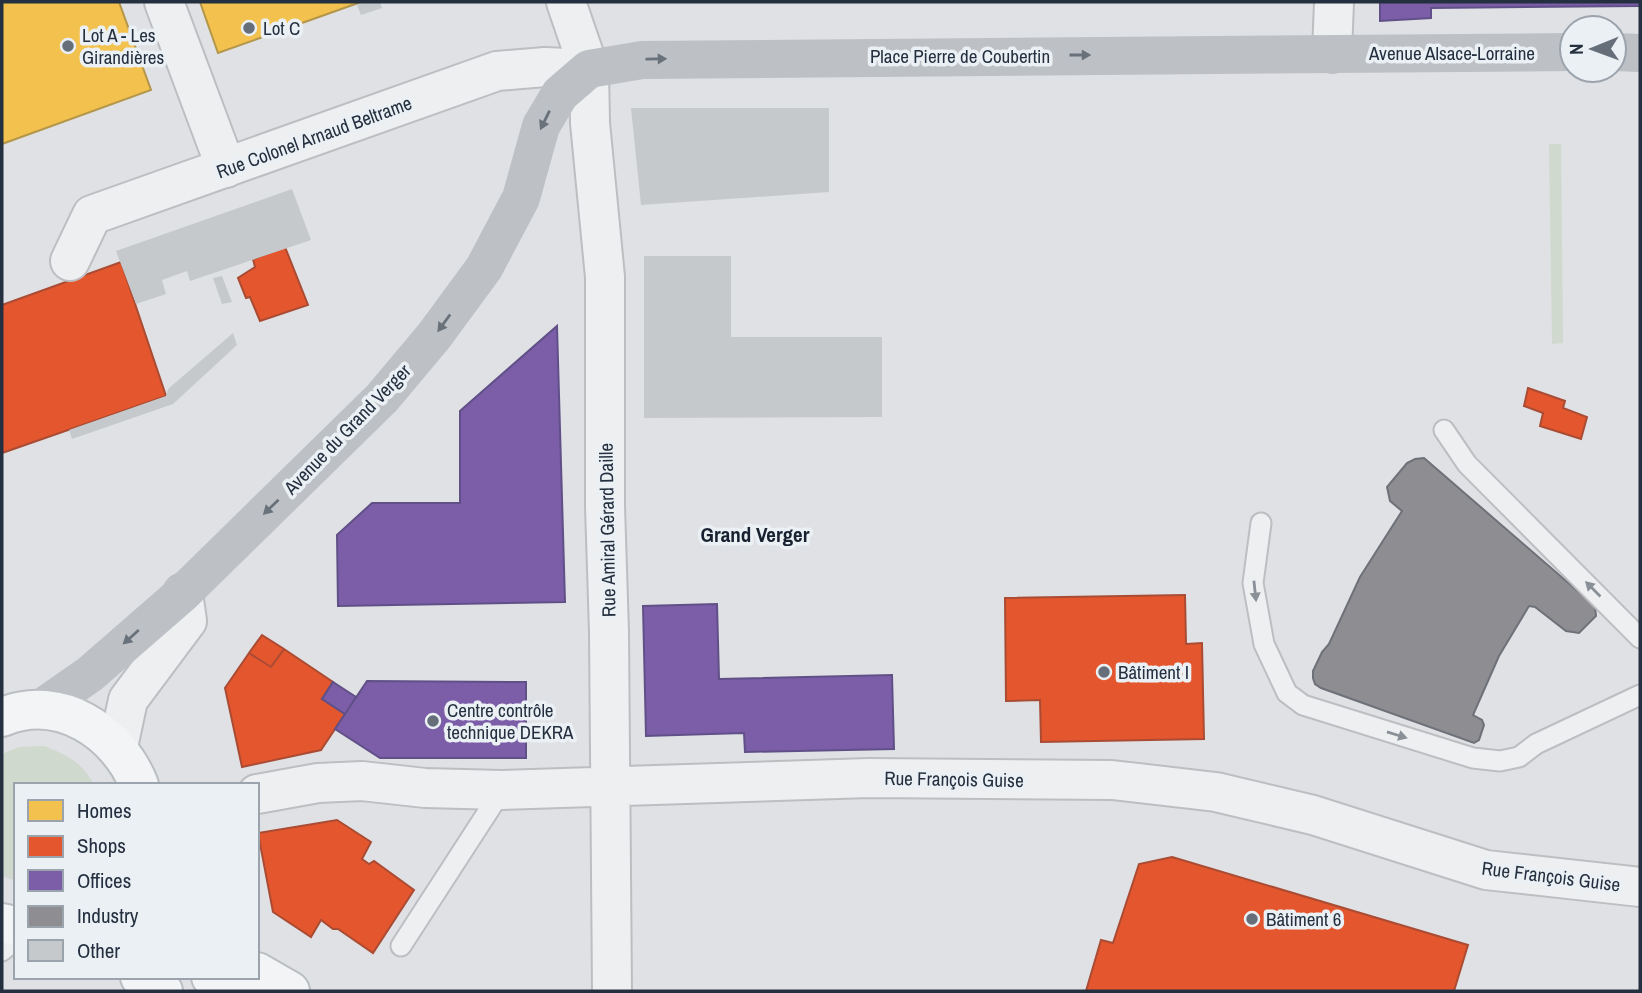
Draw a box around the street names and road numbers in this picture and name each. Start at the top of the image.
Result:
street label: Avenue Alsace-Lorraine [1368,40,1535,66]
street label: Place Pierre de Coubertin [870,43,1050,69]
street label: Rue Colonel Arnaud Beltrame [213,90,415,184]
street label: Avenue du Grand Verger [277,357,417,501]
street label: Rue Amiral Gérard Daille [592,443,622,617]
street label: Rue François Guise [884,765,1024,793]
street label: Rue François Guise [1480,855,1622,897]

